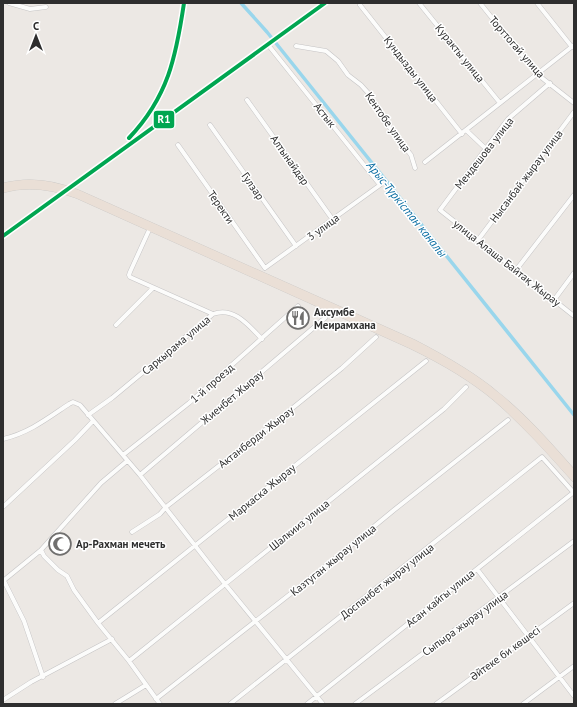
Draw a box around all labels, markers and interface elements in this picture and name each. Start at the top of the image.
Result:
street label: Торттогай улица [486,13,548,81]
north arrow [16,16,56,56]
text: С [33,19,39,33]
street label: Куракты улица [432,21,488,85]
street label: Кундызды улица [381,33,441,105]
street label: Кентобе улица [362,89,414,155]
street label: Астык [311,100,340,131]
line badge: R1 [153,110,175,129]
text: R1 [158,112,170,126]
street label: Мендешова улица [452,114,516,192]
street label: Нысанбай жырау улица [486,127,566,225]
street label: Алтынайдар [268,132,312,188]
water label: Арыс-Түркістан каналы [363,157,451,260]
street label: Гулзар [239,170,267,203]
street label: Теректи [205,188,237,226]
street label: 3 улица [304,210,342,244]
street label: улица Алаша Байтақ Жырау [450,217,564,310]
restaurant icon: Аксумбе Меирамхана [285,305,311,331]
place label: Аксумбе Меирамхана [314,305,376,332]
street label: Саркырама улица [139,312,213,378]
street label: 1-й проезд [187,360,237,406]
street label: Жиенбет Жырау [197,366,267,428]
street label: Актанберди Жырау [215,403,297,471]
street label: Маркаска Жырау [226,460,299,523]
street label: Шалкииз улица [266,496,332,554]
street label: Казтуган жырау улица [287,521,379,599]
mosque icon: Ар-Рахман мечеть [47,531,73,557]
place label: Ар-Рахман мечеть [76,537,166,551]
street label: Доспанбет жырау улица [337,540,437,622]
street label: Асан кайгы улица [403,566,477,630]
street label: Сыпыра жырау улица [419,587,511,659]
street label: Әйтеке би көшесі [467,623,543,683]

